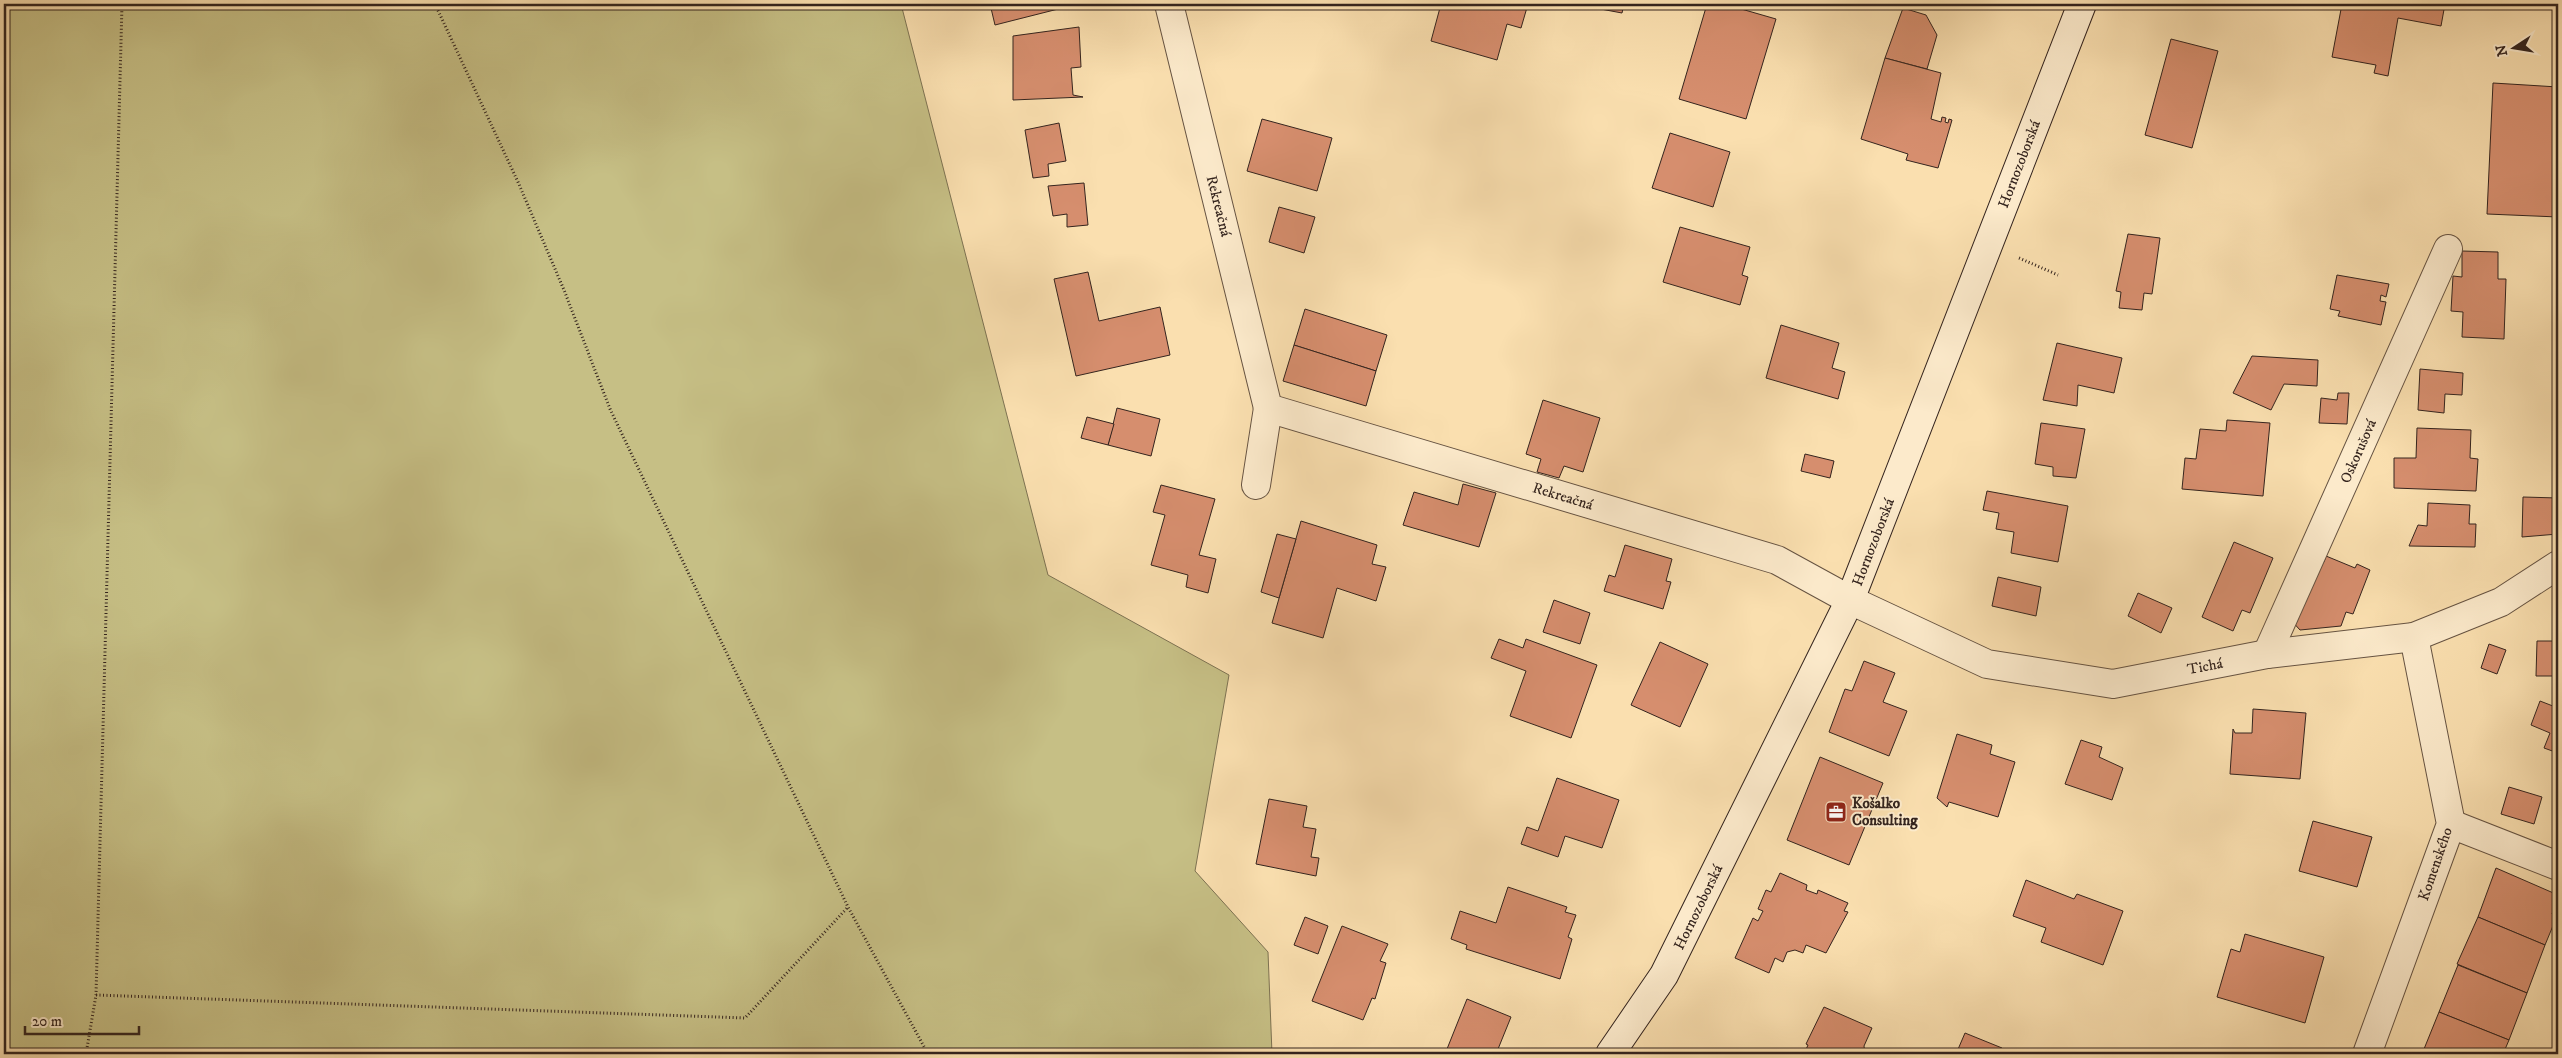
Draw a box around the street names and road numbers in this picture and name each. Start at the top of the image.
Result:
street label: Hornozoborská [1994,117,2045,211]
street label: Rekreačná [1202,174,1235,239]
street label: Oskorušová [2336,416,2381,486]
street label: Rekreačná [1530,478,1596,515]
street label: Hornozoborská [1848,495,1899,589]
street label: Tichá [2186,654,2225,679]
street label: Komenského [2414,825,2457,903]
street label: Hornozoborská [1670,861,1728,953]

